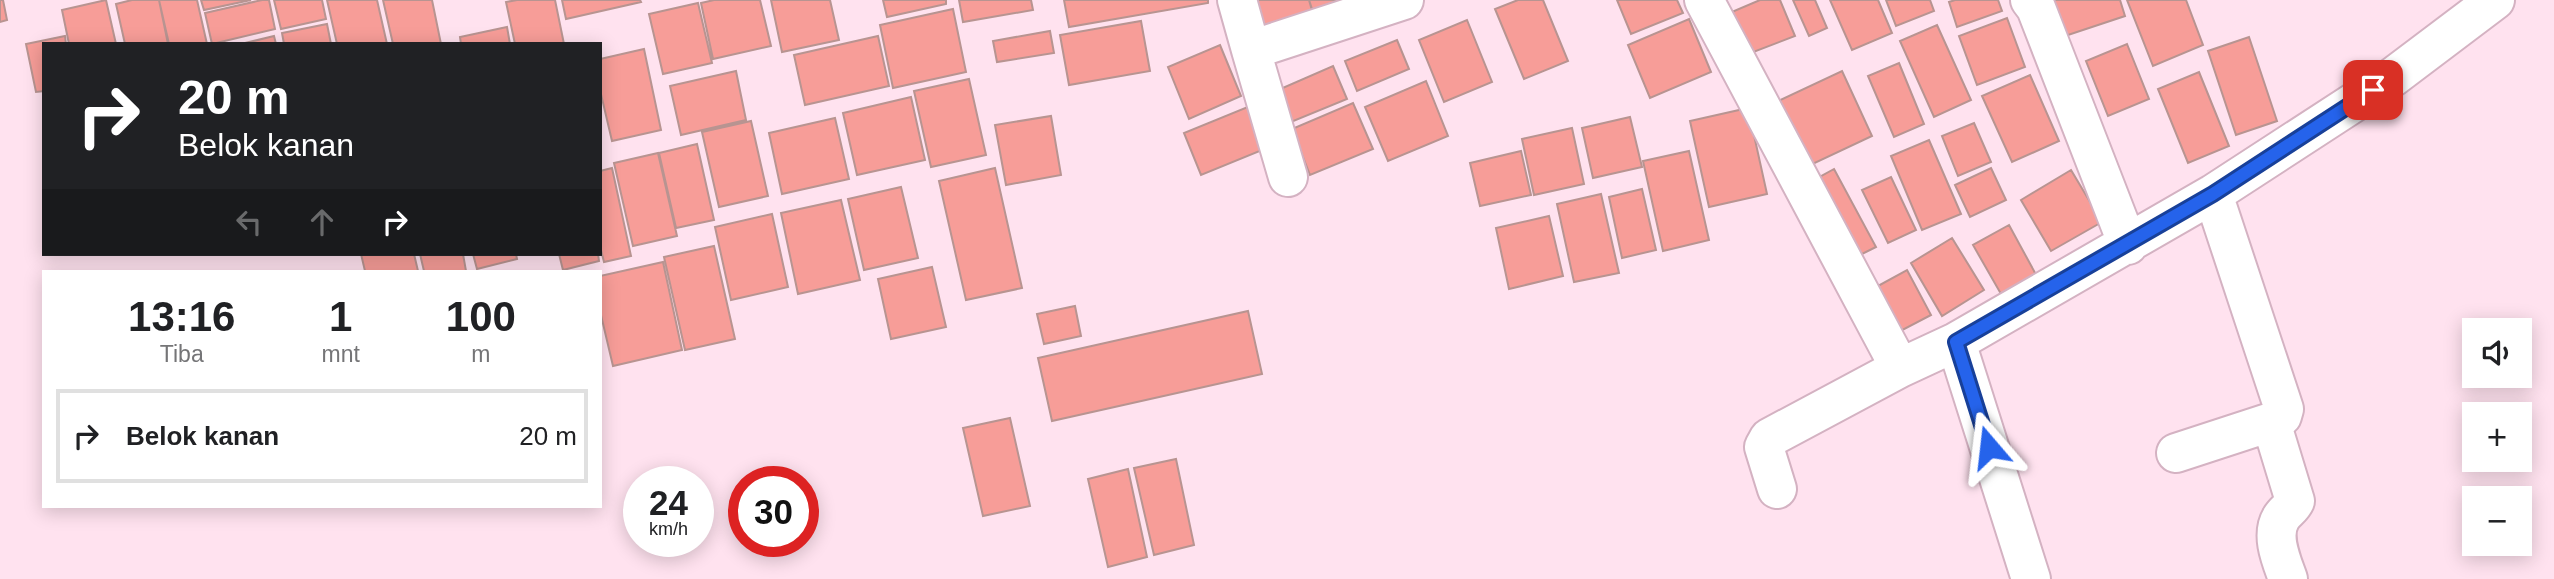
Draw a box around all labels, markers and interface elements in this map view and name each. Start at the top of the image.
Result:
pin [2343,60,2403,120]
icon: right [63,70,154,161]
text: 20 m [178,70,290,124]
icon: arrive [2354,71,2392,109]
text: Belok kanan [178,127,354,163]
icon: left [230,203,268,241]
icon: ahead [303,203,341,241]
icon: right [376,203,414,241]
text: 13:16 [128,293,235,340]
text: 1 [329,293,352,340]
text: 100 [446,293,516,340]
map controls [2462,318,2532,556]
button: sound [2462,318,2532,388]
text: Tiba [160,341,204,367]
text: mnt [321,341,360,367]
text: m [471,341,490,367]
button: + [2462,402,2532,472]
position arrow [1952,410,2026,484]
icon: right [67,417,105,455]
text: Belok kanan [126,421,279,451]
text: 20 m [519,421,577,451]
speed limit sign: 30 [728,466,819,557]
text: 24 [649,483,688,522]
button: − [2462,486,2532,556]
text: km/h [649,519,688,539]

